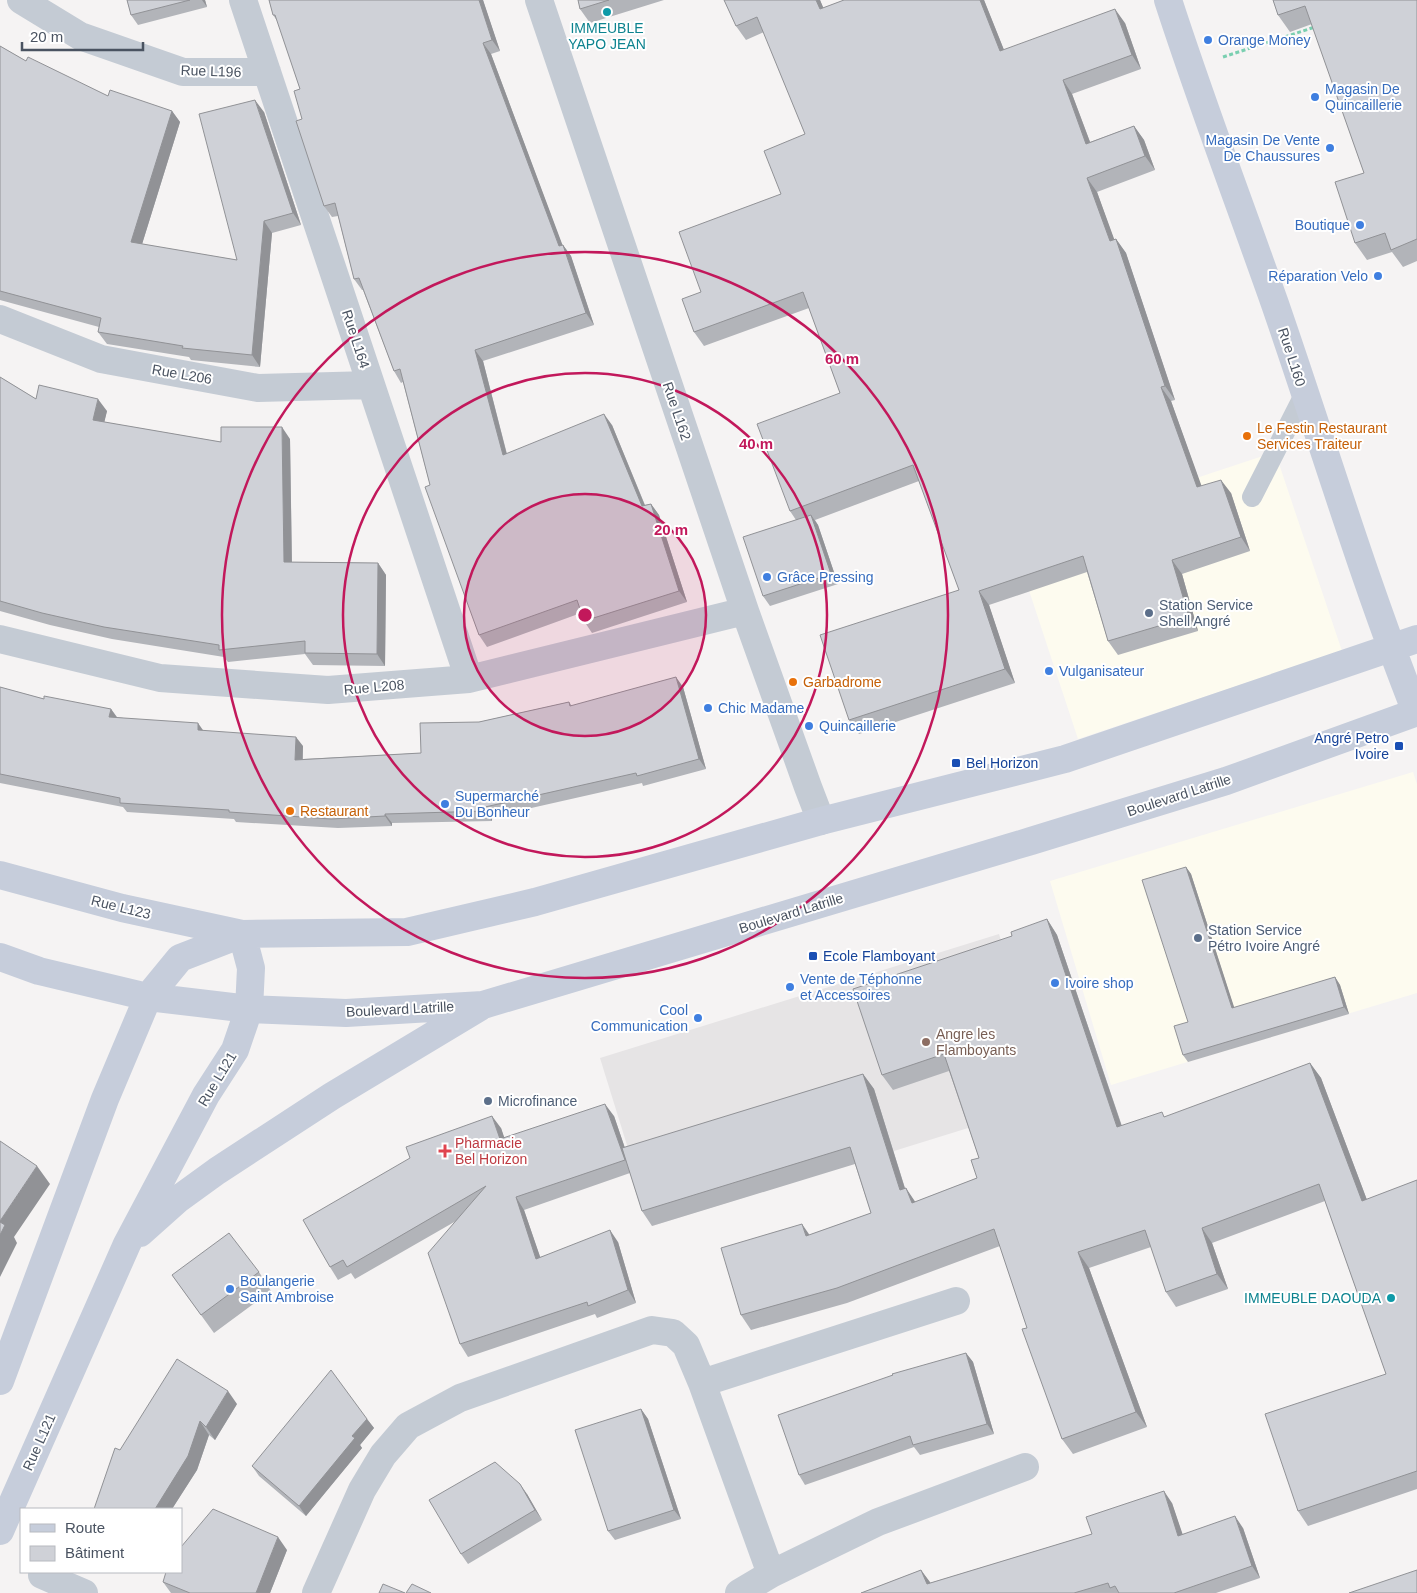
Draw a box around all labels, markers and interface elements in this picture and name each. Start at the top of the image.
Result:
marker: IMMEUBLE YAPO JEAN [601,6,613,18]
scale bar [22,20,144,52]
place label: IMMEUBLE YAPO JEAN [568,20,646,52]
text: 20 m [30,28,63,45]
place label: Orange Money [1218,32,1311,48]
marker: Orange Money [1202,34,1214,46]
street label: Rue L196 [180,62,242,80]
place label: Magasin De Quincaillerie [1325,81,1402,113]
marker: Magasin De Quincaillerie [1309,91,1321,103]
place label: Magasin De Vente De Chaussures [1206,132,1320,164]
marker: Magasin De Vente De Chaussures [1324,142,1336,154]
place label: Boutique [1295,217,1350,233]
marker: Boutique [1354,219,1366,231]
place label: Réparation Velo [1268,268,1368,284]
marker: Réparation Velo [1372,270,1384,282]
street label: Rue L164 [339,308,373,371]
street label: Rue L160 [1275,326,1309,389]
text: 60 m [825,350,859,367]
street label: Rue L206 [151,361,213,387]
street label: Rue L162 [660,380,695,443]
place label: Le Festin Restaurant Services Traiteur [1257,420,1387,452]
marker: Le Festin Restaurant Services Traiteur [1241,430,1253,442]
text: 40 m [739,435,773,452]
text: 20 m [654,521,688,538]
place label: Grâce Pressing [777,569,873,585]
marker: Grâce Pressing [761,571,773,583]
place label: Station Service Shell Angré [1159,597,1253,629]
centre of rings [576,606,594,624]
marker: Station Service Shell Angré [1143,607,1155,619]
place label: Vulganisateur [1059,663,1144,679]
marker: Vulganisateur [1043,665,1055,677]
place label: Garbadrome [803,674,882,690]
street label: Rue L208 [343,676,405,698]
marker: Garbadrome [787,676,799,688]
place label: Chic Madame [718,700,805,716]
marker: Chic Madame [702,702,714,714]
place label: Quincaillerie [819,718,896,734]
marker: Quincaillerie [803,720,815,732]
place label: Angré Petro Ivoire [1314,730,1389,762]
marker: Angré Petro Ivoire [1393,740,1405,752]
place label: Bel Horizon [966,755,1038,771]
marker: Bel Horizon [950,757,962,769]
street label: Boulevard Latrille [1125,771,1233,819]
place label: Supermarché Du Bonheur [455,788,539,820]
marker: Supermarché Du Bonheur [439,798,451,810]
place label: Restaurant [300,803,369,819]
marker: Restaurant [284,805,296,817]
street label: Boulevard Latrille [737,889,845,936]
street label: Rue L123 [90,892,153,922]
place label: Station Service Pétro Ivoire Angré [1208,922,1320,954]
marker: Station Service Pétro Ivoire Angré [1192,932,1204,944]
place label: Ecole Flamboyant [823,948,935,964]
marker: Ecole Flamboyant [807,950,819,962]
place label: Vente de Téphonne et Accessoires [800,971,922,1003]
place label: Ivoire shop [1065,975,1134,991]
marker: Ivoire shop [1049,977,1061,989]
marker: Vente de Téphonne et Accessoires [784,981,796,993]
street label: Boulevard Latrille [346,998,455,1020]
place label: Cool Communication [591,1002,688,1034]
marker: Cool Communication [692,1012,704,1024]
place label: Angre les Flamboyants [936,1026,1016,1058]
marker: Angre les Flamboyants [920,1036,932,1048]
street label: Rue L121 [195,1049,240,1109]
place label: Microfinance [498,1093,578,1109]
marker: Microfinance [482,1095,494,1107]
place label: Pharmacie Bel Horizon [455,1135,527,1167]
marker: Pharmacie Bel Horizon [439,1145,451,1157]
place label: Boulangerie Saint Ambroise [240,1273,334,1305]
marker: Boulangerie Saint Ambroise [224,1283,236,1295]
place label: IMMEUBLE DAOUDA [1244,1290,1382,1306]
marker: IMMEUBLE DAOUDA [1385,1292,1397,1304]
street label: Rue L121 [19,1411,59,1473]
legend [20,1508,182,1573]
text: Route [65,1519,105,1536]
text: Bâtiment [65,1544,125,1561]

